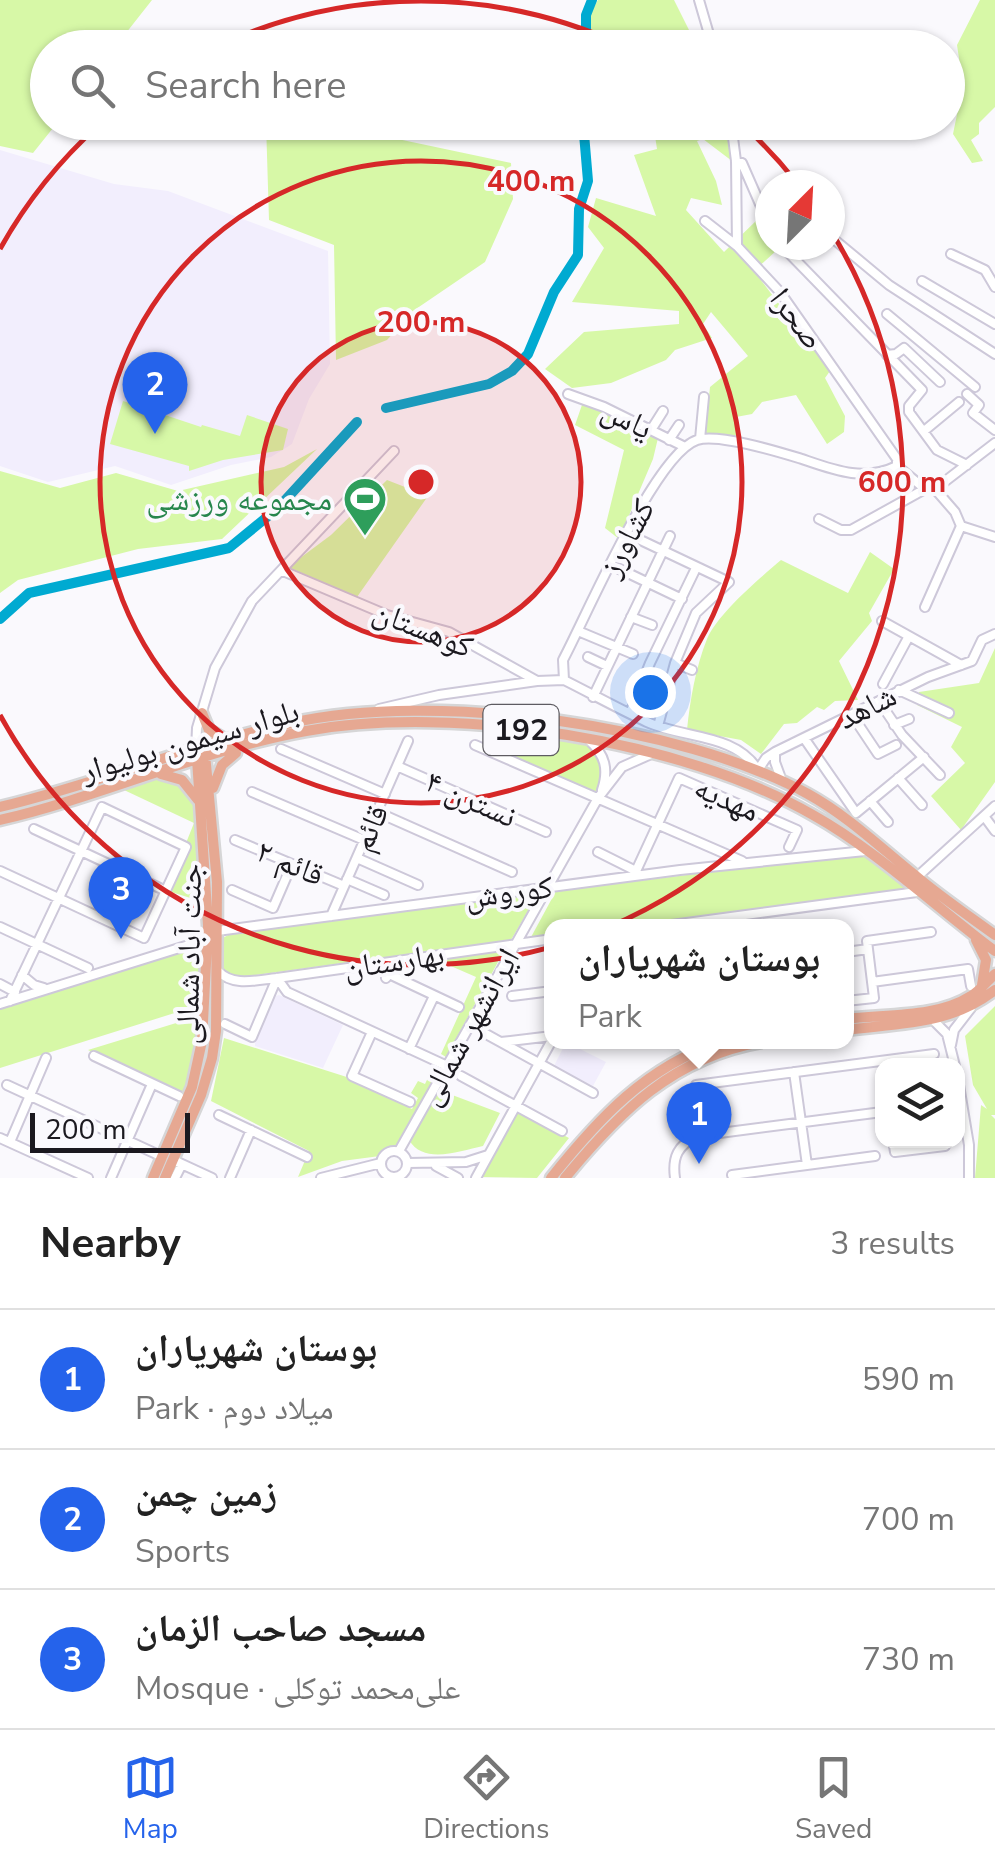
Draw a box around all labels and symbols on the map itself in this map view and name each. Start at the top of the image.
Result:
text: 400 m [487,161,575,202]
north arrow [755,170,845,260]
street label: صحرا [760,279,834,359]
text: 200 m [377,302,465,343]
pin: 2 [122,352,188,434]
street label: یاس [594,388,660,450]
text: 600 m [858,462,946,503]
centre of rings [403,464,439,500]
sports icon: مجموعه ورزشی [342,476,388,537]
place label: مجموعه ورزشی [146,478,332,521]
street label: کشاورز [588,492,665,585]
street label: کوهستان [367,590,479,668]
your location [625,667,676,718]
street label: شاهد [830,674,904,740]
street label: بلوار سیمون بولیوار [75,689,304,793]
road number: 192 [484,705,558,755]
street label: نسترن ۴ [418,760,524,838]
street label: مهدیه [687,766,767,832]
street label: قائم [341,798,399,858]
street label: قائم ۲ [249,830,331,896]
pin: 3 [88,856,154,939]
street label: جنت آباد شمالی [166,863,212,1045]
street label: کوروش [463,865,555,919]
street label: بهارستان [341,933,447,989]
street label: ایرانشهر شمالی [408,941,530,1113]
pin: 1 [666,1082,732,1164]
scale bar [30,1108,190,1152]

